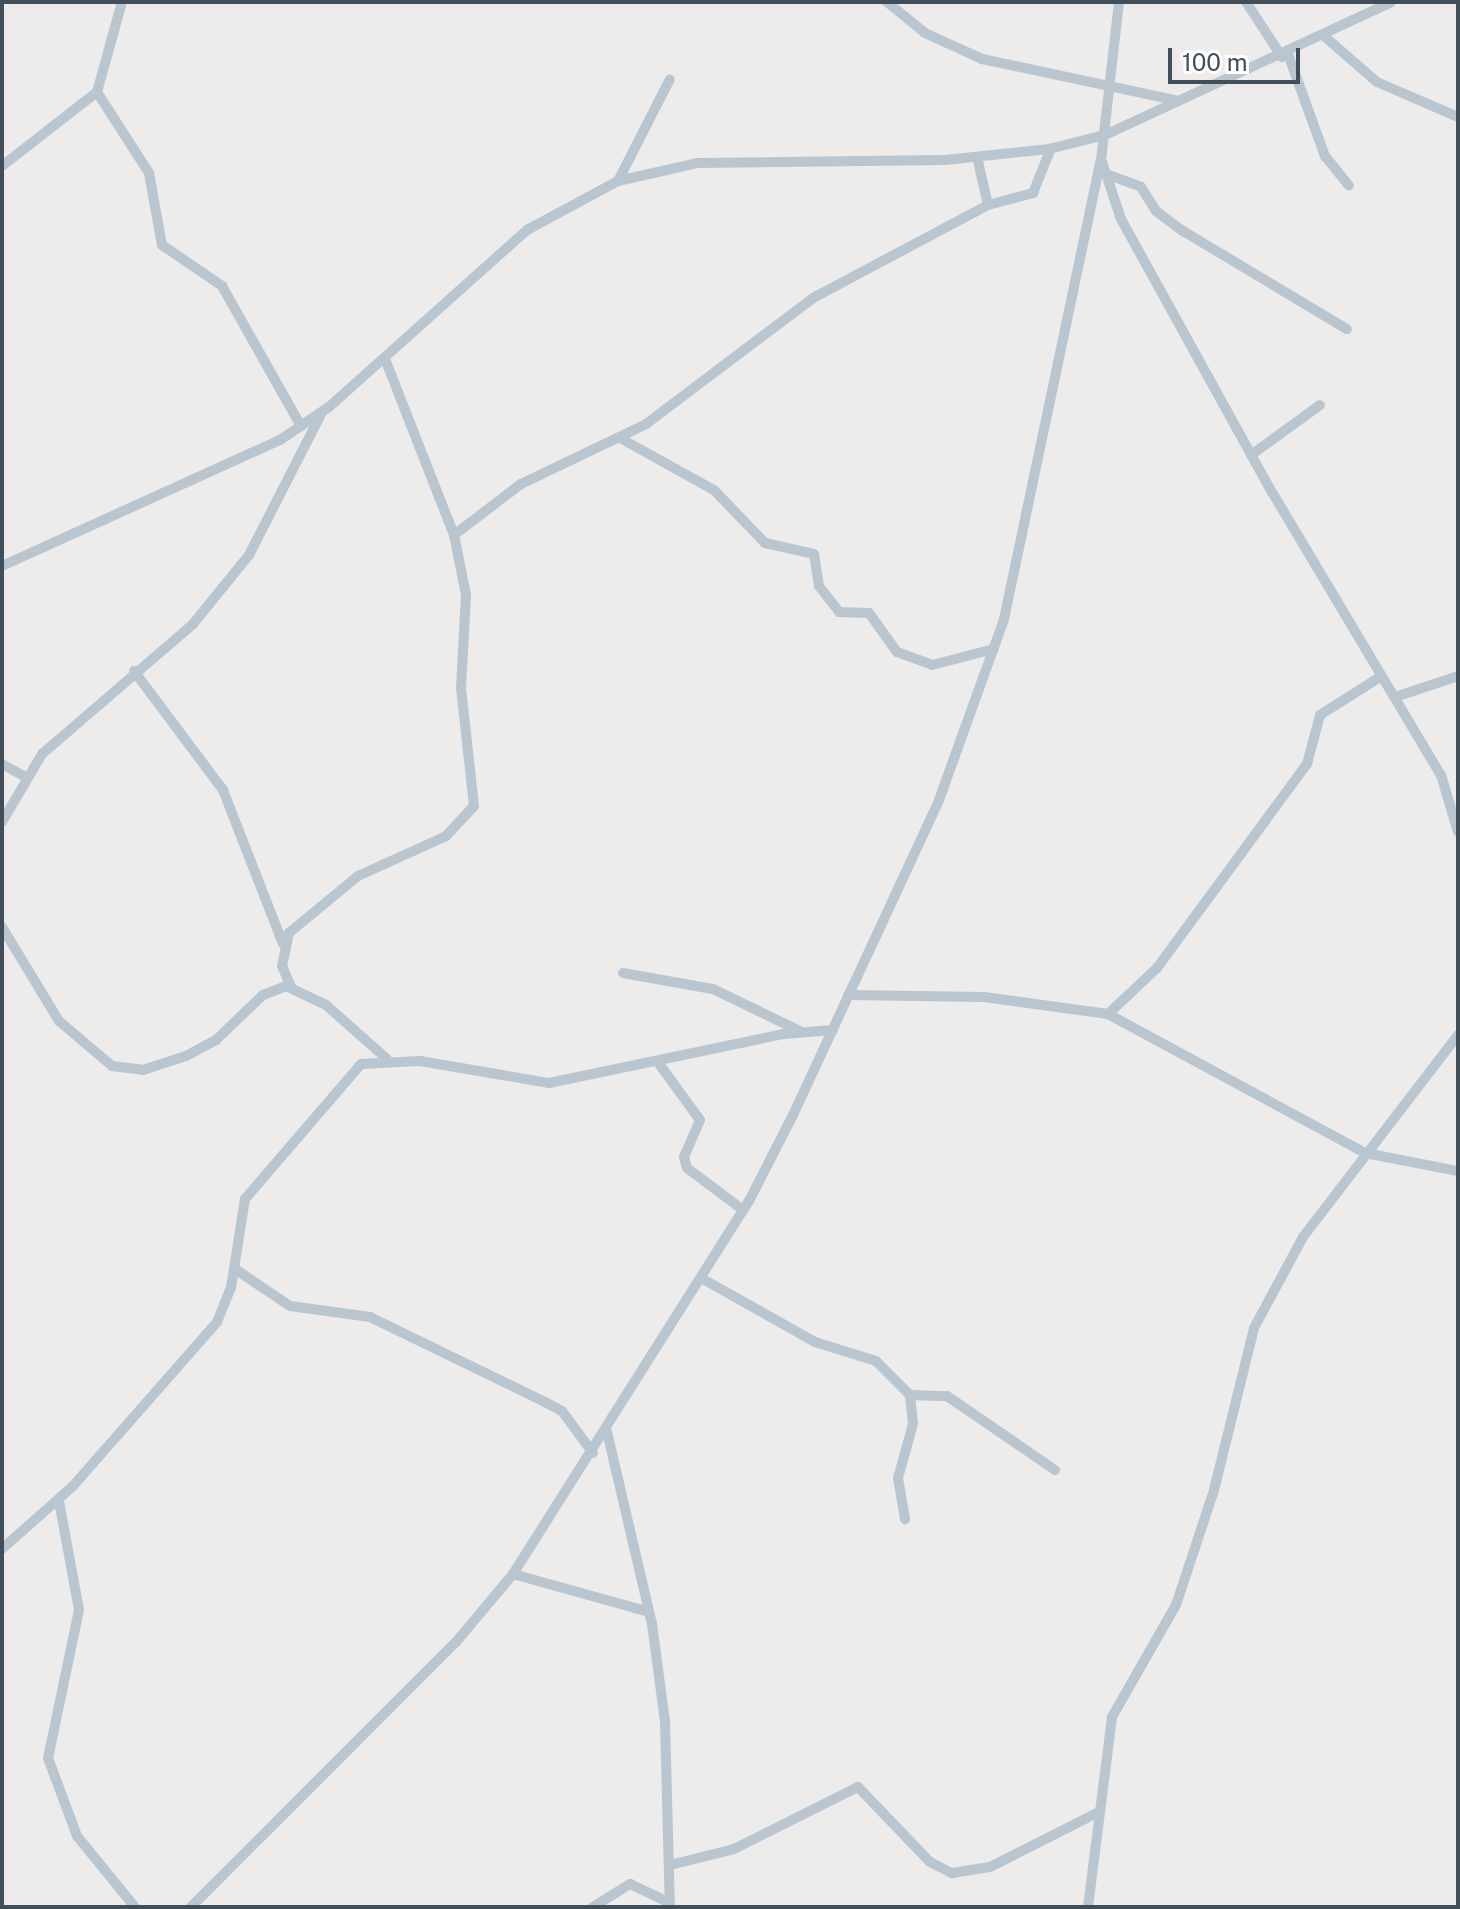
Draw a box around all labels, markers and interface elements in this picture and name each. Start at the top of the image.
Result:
scale bar [1172,32,1304,82]
text: 100 m [1182,48,1248,76]

